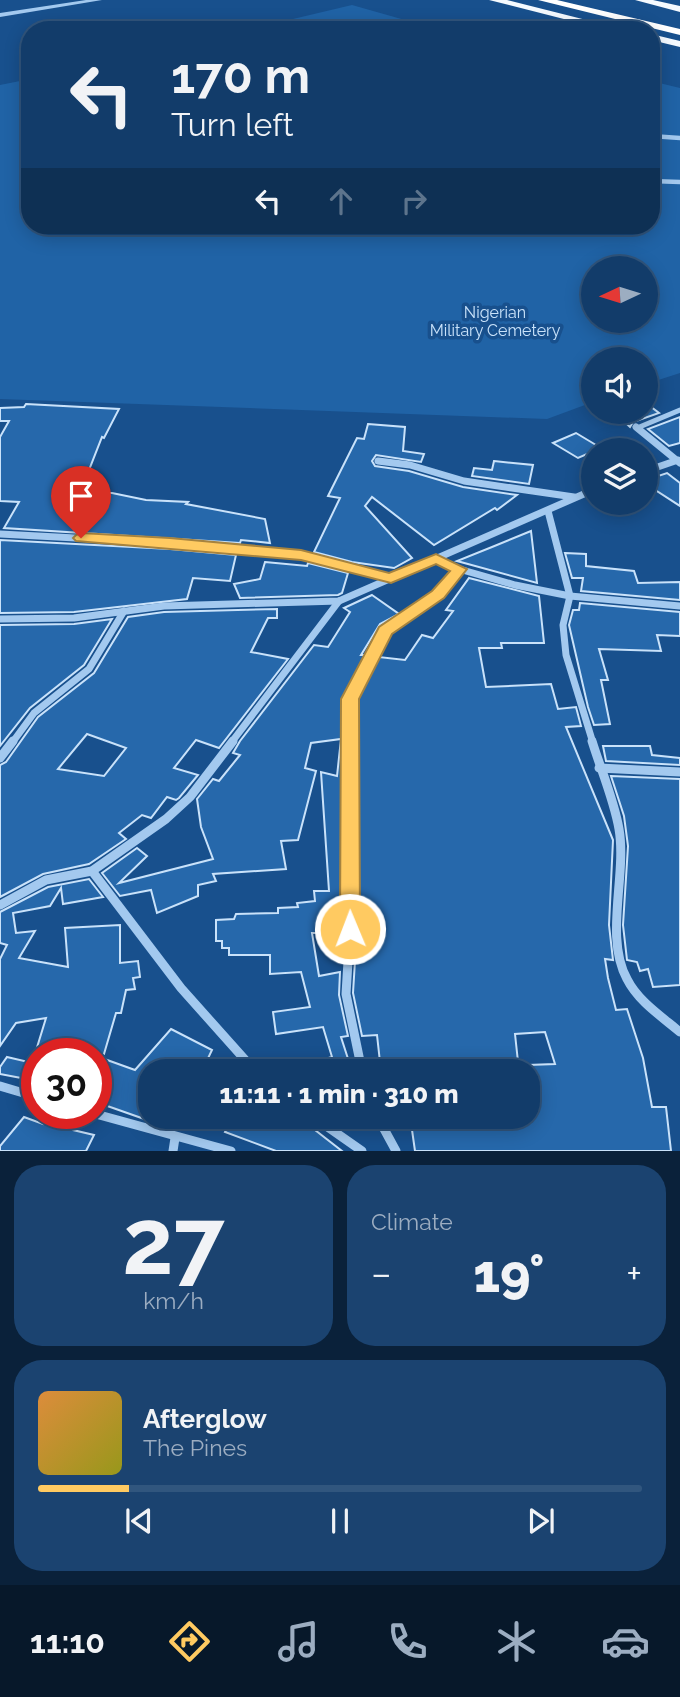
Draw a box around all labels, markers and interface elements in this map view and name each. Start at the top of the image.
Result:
text: 170 m [171,47,310,104]
icon: left [56,49,147,140]
text: Turn left [171,106,293,143]
icon: left [249,182,287,220]
icon: ahead [322,182,360,220]
icon: right [395,182,433,220]
north arrow [581,256,658,332]
map controls [581,256,658,515]
park label: Nigerian Military Cemetery [430,303,561,340]
button: sound [581,347,658,424]
button: layers [581,438,658,515]
pin [51,466,111,538]
icon: arrive [62,477,100,515]
position arrow [313,892,387,966]
speed limit sign: 30 [21,1038,112,1129]
text: 11:11 · 1 min · 310 m [219,1079,459,1109]
text: 27 [122,1188,225,1295]
text: Climate [371,1208,453,1235]
text: 19° [473,1243,545,1304]
text: − [371,1251,391,1296]
text: + [626,1251,642,1296]
text: km/h [143,1287,204,1314]
text: Afterglow [143,1404,267,1434]
text: The Pines [143,1434,247,1461]
icon: previous [120,1502,158,1540]
icon: pause [321,1502,359,1540]
icon: next [522,1502,560,1540]
icon: directions [165,1617,214,1666]
icon: music [274,1617,323,1666]
icon: phone [383,1617,432,1666]
icon: climate [492,1617,541,1666]
icon: car [601,1617,650,1666]
text: 11:10 [30,1623,105,1660]

